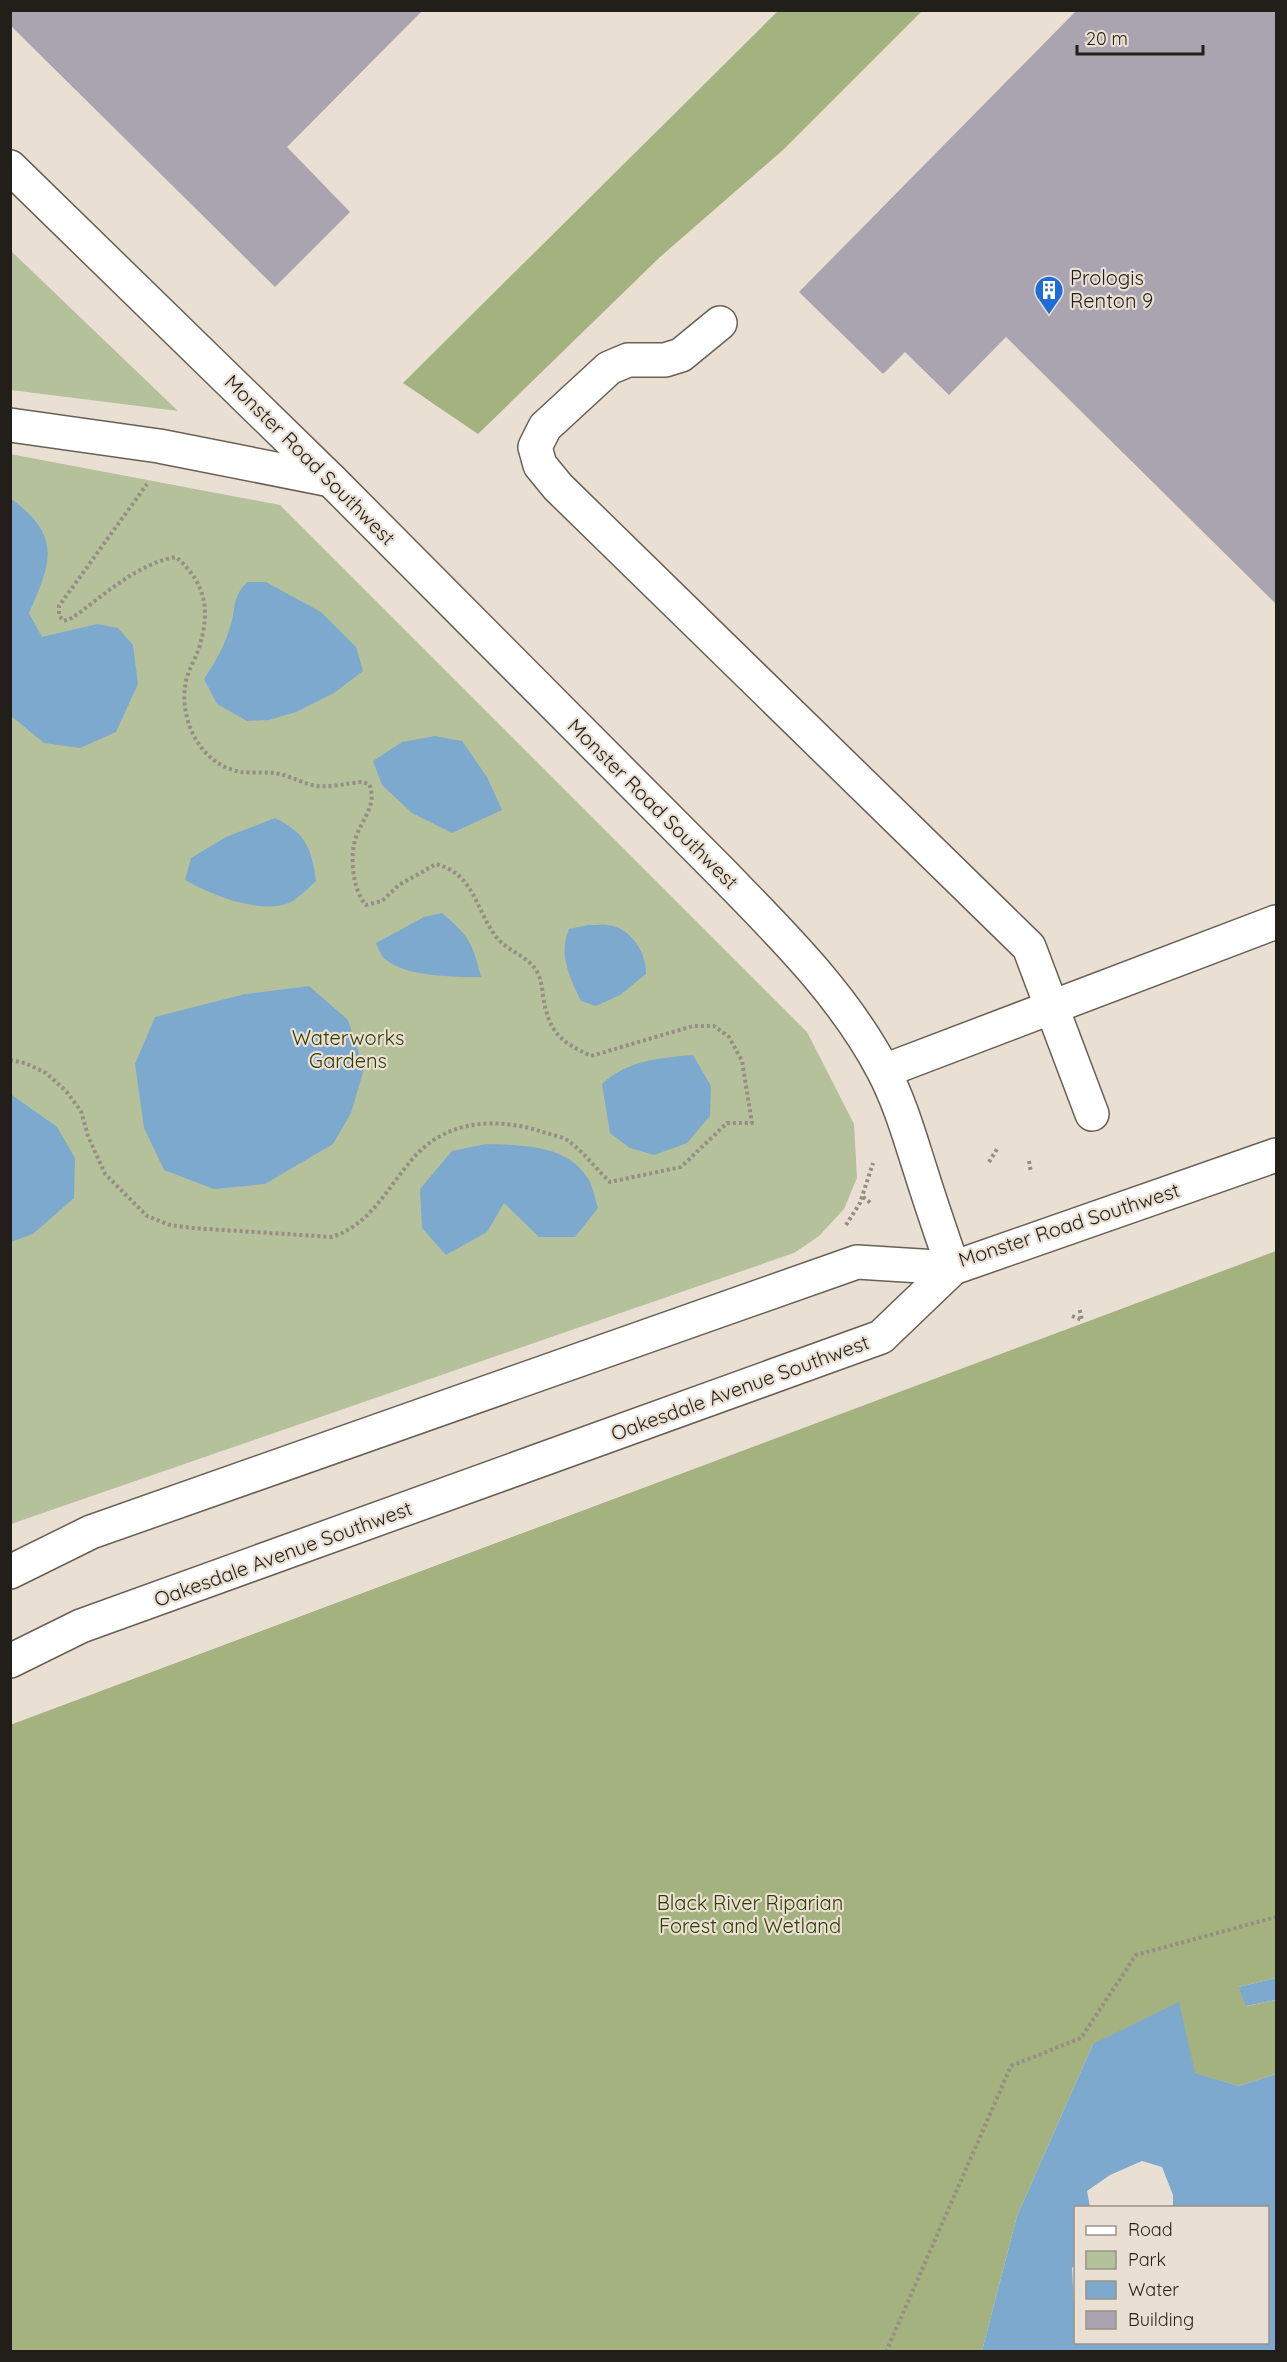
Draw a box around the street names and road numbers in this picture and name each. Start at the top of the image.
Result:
street label: Monster Road Southwest [220,369,401,550]
street label: Monster Road Southwest [563,713,744,894]
street label: Monster Road Southwest [955,1177,1183,1272]
street label: Oakesdale Avenue Southwest [607,1329,873,1446]
street label: Oakesdale Avenue Southwest [150,1495,416,1612]

